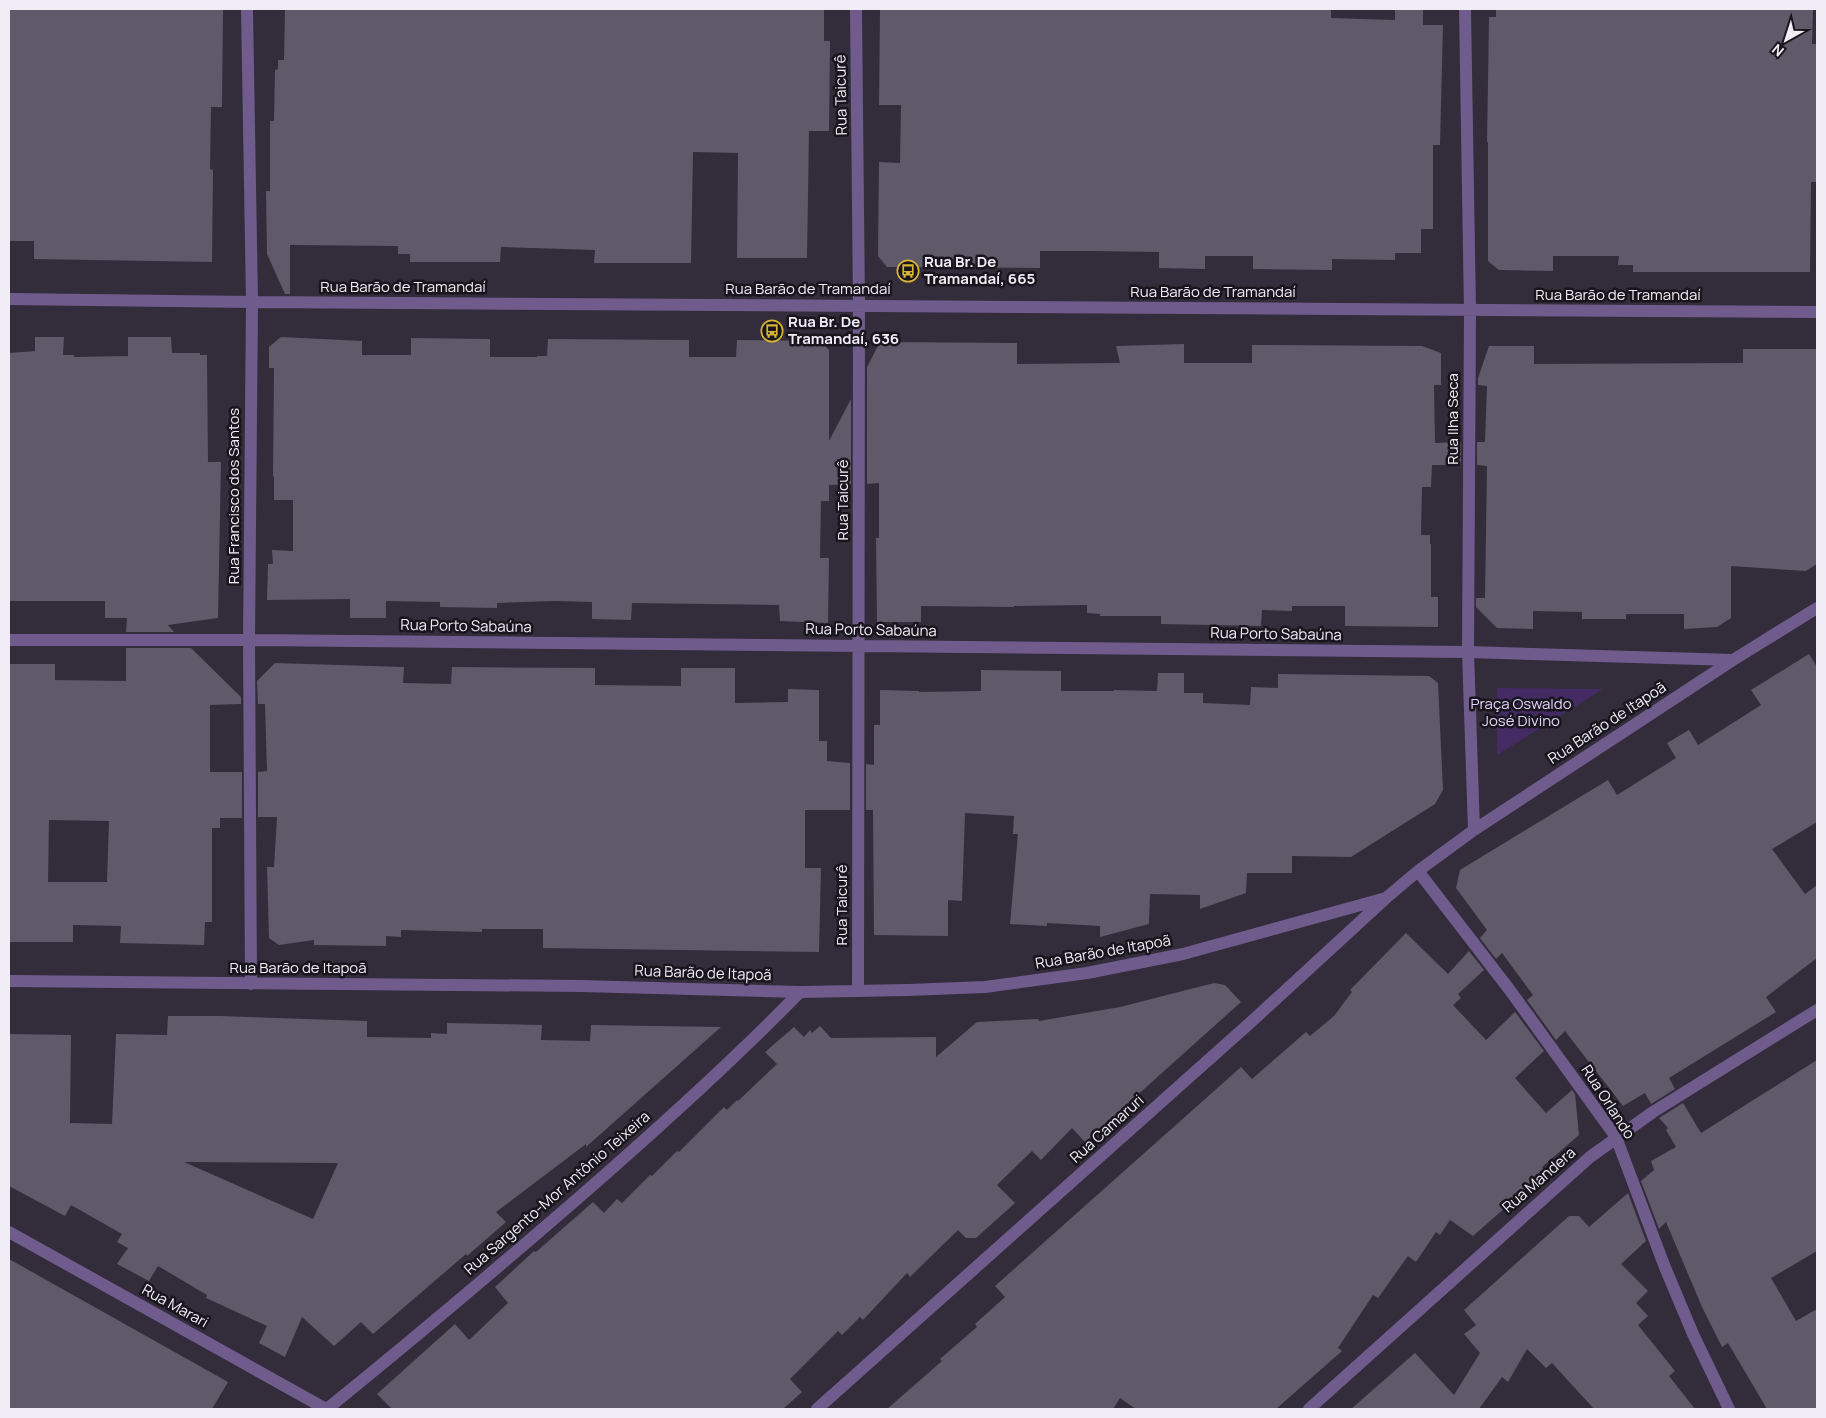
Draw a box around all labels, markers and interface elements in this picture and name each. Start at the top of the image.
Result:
north arrow [1761,15,1811,65]
text: N [1768,40,1787,61]
street label: Rua Taicurê [829,54,852,136]
place label: Rua Br. De Tramandaí, 665 [924,251,1035,289]
bus stop icon: Rua Br. De Tramandaí, 665 [896,259,920,283]
street label: Rua Barão de Tramandaí [320,276,486,297]
street label: Rua Barão de Tramandaí [725,278,891,299]
street label: Rua Barão de Tramandaí [1130,281,1296,302]
street label: Rua Barão de Tramandaí [1535,284,1701,305]
place label: Rua Br. De Tramandaí, 636 [788,311,899,349]
bus stop icon: Rua Br. De Tramandaí, 636 [760,319,784,343]
street label: Rua Ilha Seca [1442,373,1463,465]
street label: Rua Francisco dos Santos [223,408,244,584]
street label: Rua Taicurê [832,459,853,540]
street label: Rua Porto Sabaúna [400,614,532,637]
street label: Rua Porto Sabaúna [805,618,937,641]
street label: Rua Porto Sabaúna [1210,622,1342,645]
street label: Rua Barão de Itapoã [1544,676,1670,769]
park label: Praça Oswaldo José Divino [1470,693,1572,731]
street label: Rua Taicurê [831,864,852,945]
street label: Rua Barão de Itapoã [1034,929,1172,974]
street label: Rua Barão de Itapoã [229,957,367,978]
street label: Rua Barão de Itapoã [634,960,772,985]
street label: Rua Orlando [1577,1061,1640,1143]
street label: Rua Camaruri [1065,1090,1148,1168]
street label: Rua Sargento-Mor Antônio Teixeira [459,1106,654,1279]
street label: Rua Mandera [1498,1142,1580,1217]
street label: Rua Marari [138,1279,212,1332]

